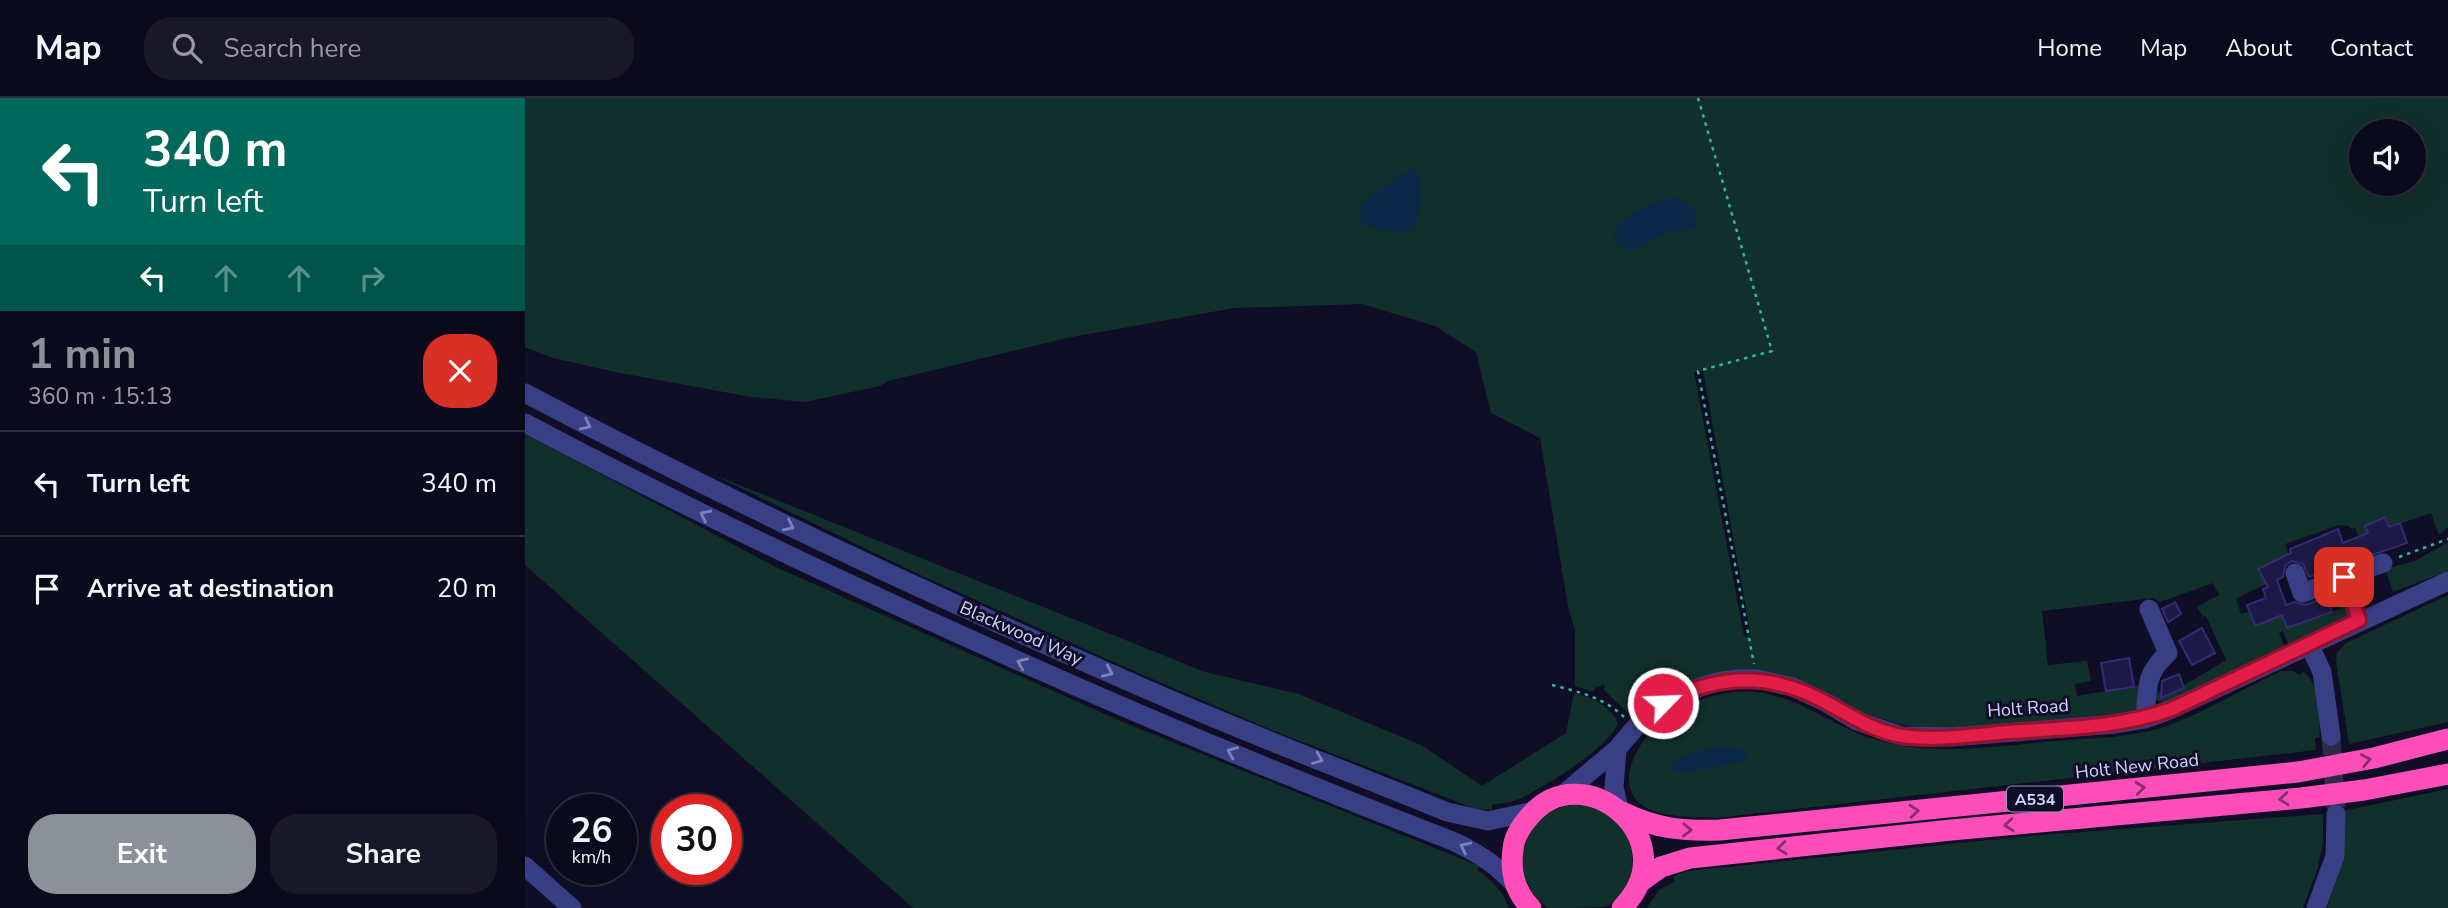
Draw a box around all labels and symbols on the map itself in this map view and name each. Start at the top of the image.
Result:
one-way arrow [579,416,591,430]
one-way arrow [700,510,712,524]
one-way arrow [782,517,794,531]
pin [2314,547,2374,607]
street label: Blackwood Way [956,595,1087,671]
one-way arrow [1017,657,1030,671]
one-way arrow [1100,664,1113,678]
position arrow [1626,666,1700,740]
street label: Holt Road [1986,693,2070,723]
one-way arrow [1226,747,1238,761]
street label: Holt New Road [2074,748,2200,784]
one-way arrow [1311,751,1323,765]
one-way arrow [2360,753,2372,768]
one-way arrow [2134,781,2146,796]
road number: A534 [2007,786,2063,812]
one-way arrow [2278,791,2289,806]
speed limit sign: 30 [651,794,742,885]
one-way arrow [1908,804,1919,819]
one-way arrow [2003,817,2014,832]
one-way arrow [1682,823,1693,838]
one-way arrow [1776,841,1788,856]
one-way arrow [1460,842,1472,856]

